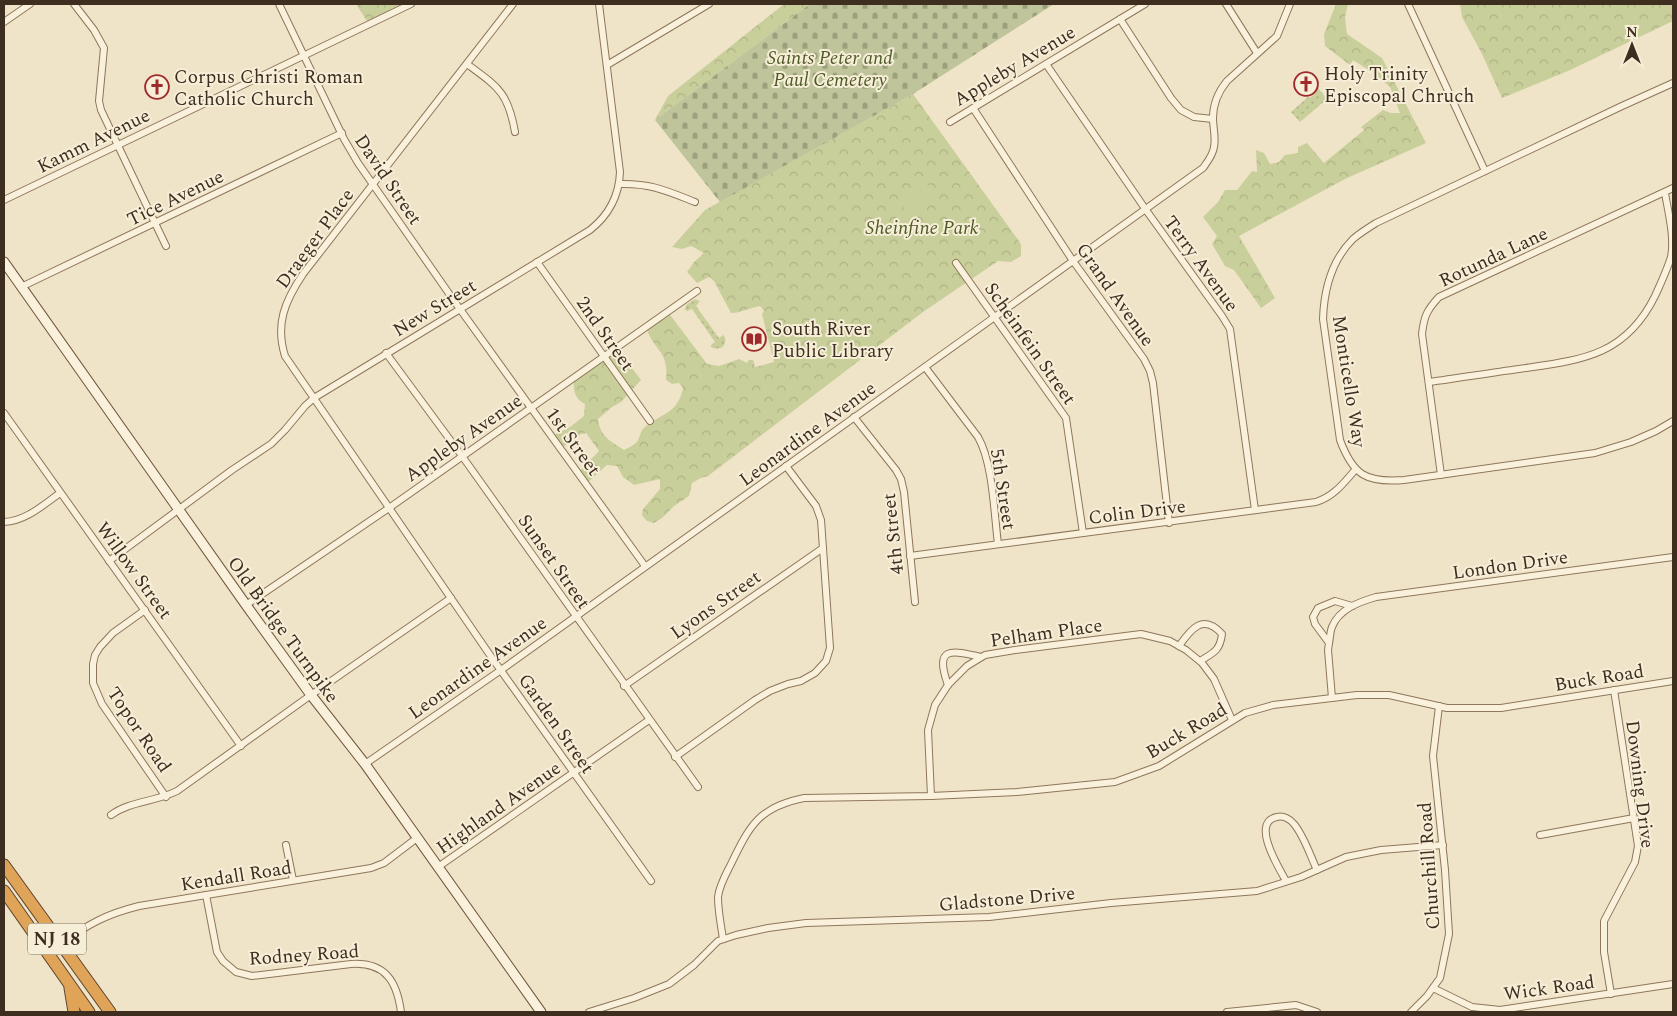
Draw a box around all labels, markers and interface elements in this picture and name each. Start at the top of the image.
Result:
street label: Appleby Avenue [948,18,1081,114]
north arrow [1607,20,1657,70]
text: N [1626,22,1638,43]
park label: Saints Peter and Paul Cemetery [767,44,893,95]
place label: Holy Trinity Episcopal Chruch [1324,60,1474,111]
place label: Corpus Christi Roman Catholic Church [174,63,363,114]
church icon: Holy Trinity Episcopal Chruch [1293,71,1319,97]
church icon: Corpus Christi Roman Catholic Church [144,74,170,100]
street label: Kamm Avenue [32,101,155,181]
street label: David Street [347,128,429,231]
street label: Tice Avenue [122,162,229,234]
street label: Draeger Place [269,183,362,295]
street label: Terry Avenue [1156,210,1246,318]
park label: Sheinfine Park [865,214,979,243]
street label: Rotunda Lane [1434,219,1553,295]
street label: Grand Avenue [1068,237,1161,353]
street label: New Street [387,272,482,345]
street label: Scheinfein Street [977,277,1083,411]
street label: 2nd Street [568,290,641,378]
street label: Monticello Way [1324,313,1373,450]
place label: South River Public Library [772,315,894,366]
library icon: South River Public Library [741,326,767,352]
street label: Leonardine Avenue [733,374,883,494]
street label: Appleby Avenue [399,387,529,490]
street label: 1st Street [538,401,608,483]
street label: 5th Street [982,447,1023,532]
street label: 4th Street [875,491,912,576]
street label: Colin Drive [1087,492,1188,533]
street label: Sunset Street [510,508,598,616]
street label: Willow Street [88,516,179,626]
street label: London Drive [1450,543,1570,588]
street label: Old Bridge Turnpike [220,551,346,709]
street label: Lyons Street [665,563,767,647]
street label: Leonardine Avenue [403,609,553,727]
street label: Pelham Place [988,611,1104,656]
street label: Buck Road [1552,657,1646,700]
street label: Garden Street [510,668,601,780]
street label: Topor Road [99,681,178,779]
street label: Buck Road [1141,696,1233,767]
street label: Downing Drive [1617,718,1662,850]
street label: Highland Avenue [430,754,567,862]
street label: Churchill Road [1411,801,1448,931]
street label: Kendall Road [179,853,294,900]
street label: Gladstone Drive [938,879,1076,920]
road number: NJ 18 [28,924,86,954]
street label: Rodney Road [248,937,360,974]
street label: Wick Road [1502,968,1597,1009]

